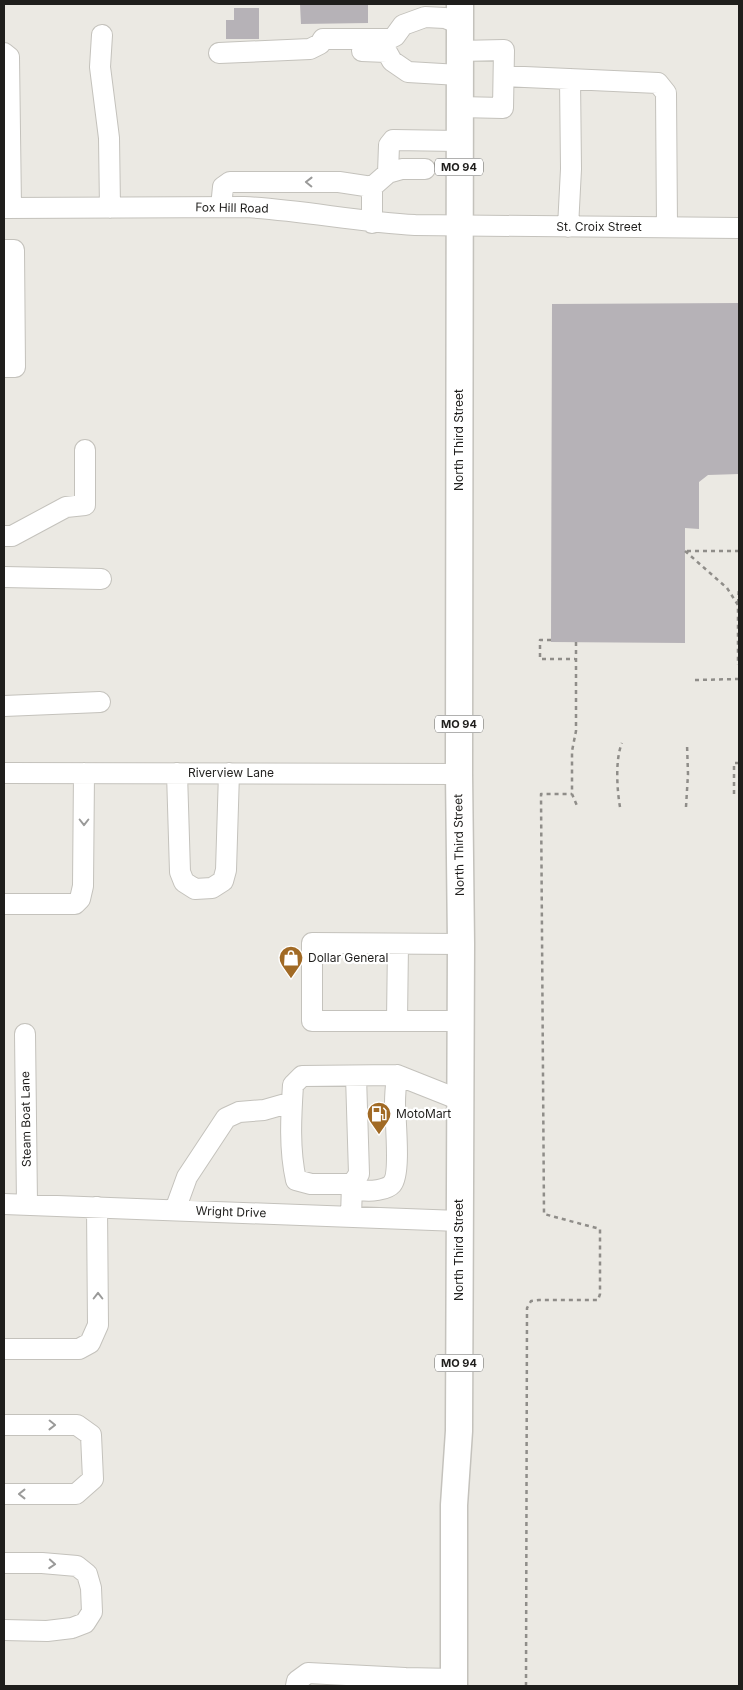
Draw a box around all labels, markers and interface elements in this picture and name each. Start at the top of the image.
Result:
road number: MO 94 [435,158,483,176]
one-way arrow [305,177,313,187]
street label: Fox Hill Road [195,199,269,216]
street label: St. Croix Street [556,219,642,234]
street label: North Third Street [451,389,466,491]
road number: MO 94 [435,716,483,732]
street label: Riverview Lane [188,765,274,780]
street label: North Third Street [450,794,467,896]
one-way arrow [79,818,89,826]
shop icon: Dollar General [278,945,304,979]
place label: Dollar General [308,950,389,965]
street label: Steam Boat Lane [17,1071,34,1167]
fuel station icon: MotoMart [366,1101,392,1135]
place label: MotoMart [396,1106,451,1121]
street label: North Third Street [451,1199,466,1301]
street label: Wright Drive [195,1203,267,1220]
one-way arrow [93,1291,103,1299]
road number: MO 94 [435,1355,483,1372]
one-way arrow [49,1420,57,1430]
one-way arrow [18,1489,26,1499]
one-way arrow [49,1559,57,1570]

